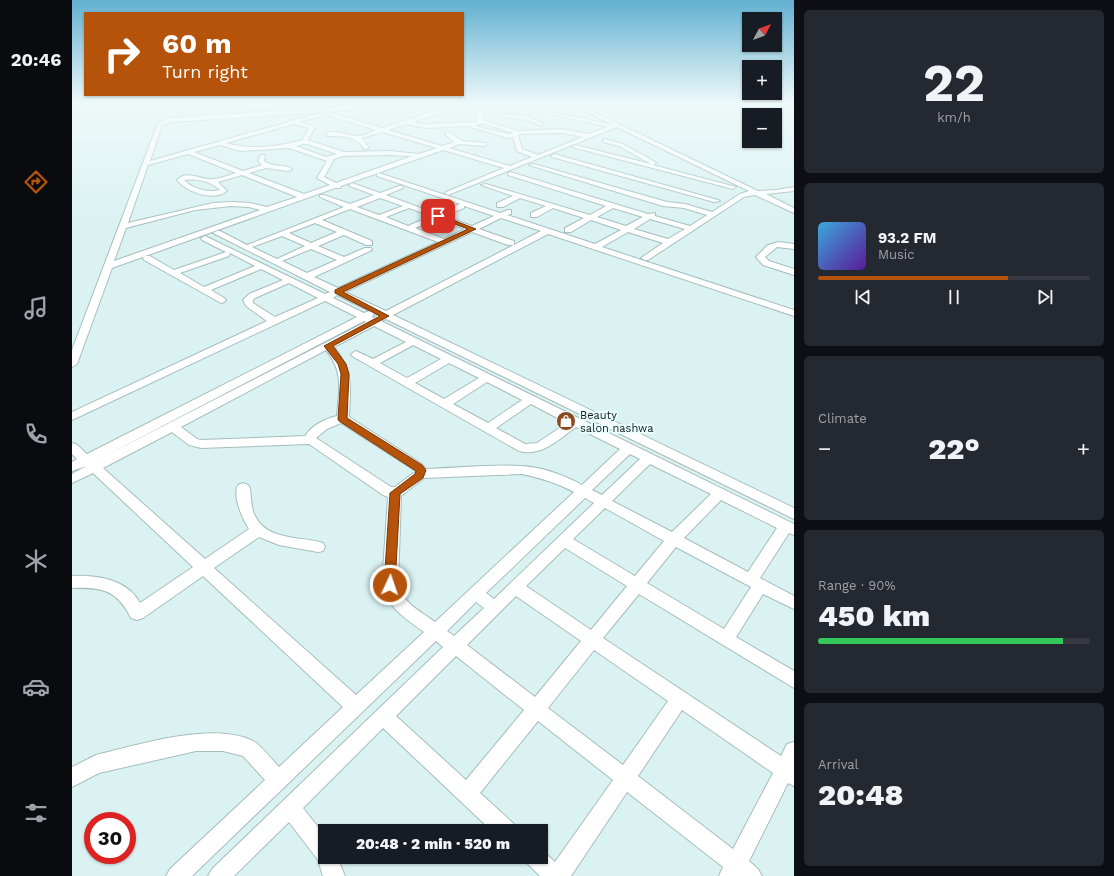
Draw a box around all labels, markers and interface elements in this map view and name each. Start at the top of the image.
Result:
north arrow [742,12,782,52]
map controls [742,12,782,148]
text: 60 m [162,27,232,60]
icon: right [96,28,148,80]
text: 20:46 [11,49,61,70]
text: 22 [923,53,985,114]
button: + [742,60,782,100]
text: Turn right [162,61,248,82]
button: − [742,108,782,148]
text: km/h [937,110,971,125]
icon: directions [22,168,50,196]
pin [421,199,455,233]
icon: arrive [427,205,449,227]
text: 93.2 FM [878,229,936,247]
text: Music [878,247,915,262]
icon: previous [852,286,874,308]
icon: pause [943,286,965,308]
icon: next [1034,286,1056,308]
icon: music [22,294,50,322]
place label: Beauty salon nashwa [580,409,653,435]
shop icon: Beauty salon nashwa [555,410,577,432]
text: Climate [818,411,867,426]
icon: phone [22,420,50,448]
text: 22° [928,431,980,466]
text: − [818,436,831,461]
text: + [1077,436,1090,461]
icon: climate [22,547,50,575]
position arrow [369,564,411,606]
text: Range · 90% [818,578,896,593]
text: 450 km [818,598,930,633]
icon: car [22,673,50,701]
text: Arrival [818,757,859,772]
text: 20:48 [818,777,903,812]
icon: filters [22,799,50,827]
speed limit sign: 30 [84,812,136,864]
text: 20:48 · 2 min · 520 m [356,835,510,853]

